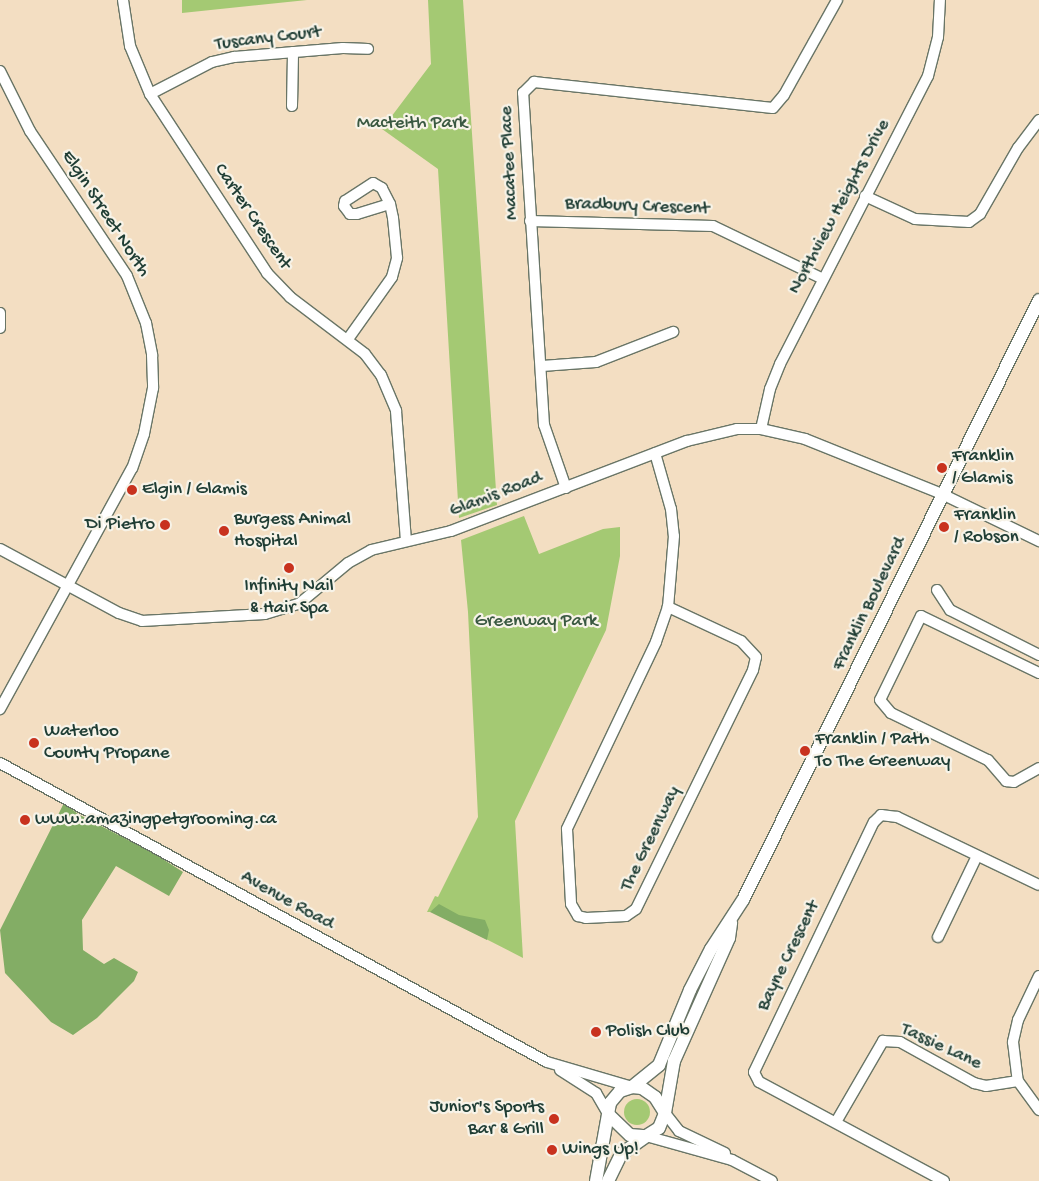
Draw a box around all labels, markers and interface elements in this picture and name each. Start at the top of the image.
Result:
street label: Tuscany Court [214,21,322,57]
street label: Macatee Place [496,105,524,221]
park label: Macteith Park [357,113,467,135]
street label: Northview Heights Drive [784,116,896,298]
street label: Elgin Street North [56,146,154,282]
street label: Carter Crescent [208,160,296,274]
street label: Bradbury Crescent [564,193,710,221]
place label: Franklin / Glamis [952,446,1014,490]
marker: Franklin / Glamis [936,462,948,474]
street label: Glamis Road [446,467,546,523]
place label: Elgin / Glamis [142,479,247,501]
marker: Elgin / Glamis [126,484,138,496]
place label: Franklin / Robson [954,505,1019,549]
place label: Burgess Animal Hospital [234,509,351,553]
place label: Di Pietro [85,514,155,536]
marker: Di Pietro [159,519,171,531]
marker: Franklin / Robson [938,521,950,533]
marker: Burgess Animal Hospital [218,525,230,537]
street label: Franklin Boulevard [828,534,912,674]
marker: Infinity Nail & Hair Spa [283,562,295,574]
place label: Infinity Nail & Hair Spa [244,576,334,620]
park label: Greenway Park [475,611,597,633]
place label: Waterloo County Propane [44,721,170,765]
place label: Franklin / Path To The Greenway [815,729,950,773]
marker: Waterloo County Propane [28,737,40,749]
marker: Franklin / Path To The Greenway [799,745,811,757]
street label: The Greenway [616,783,686,895]
place label: www.amazingpetgrooming.ca [35,809,277,831]
marker: www.amazingpetgrooming.ca [19,814,31,826]
street label: Avenue Road [236,866,338,936]
street label: Bayne Crescent [752,897,826,1015]
street label: Tassie Lane [897,1018,985,1076]
place label: Polish Club [606,1021,690,1043]
marker: Polish Club [590,1026,602,1038]
place label: Junior's Sports Bar & Grill [429,1097,544,1141]
marker: Junior's Sports Bar & Grill [548,1113,560,1125]
place label: Wings Up! [562,1139,639,1161]
marker: Wings Up! [546,1144,558,1156]

